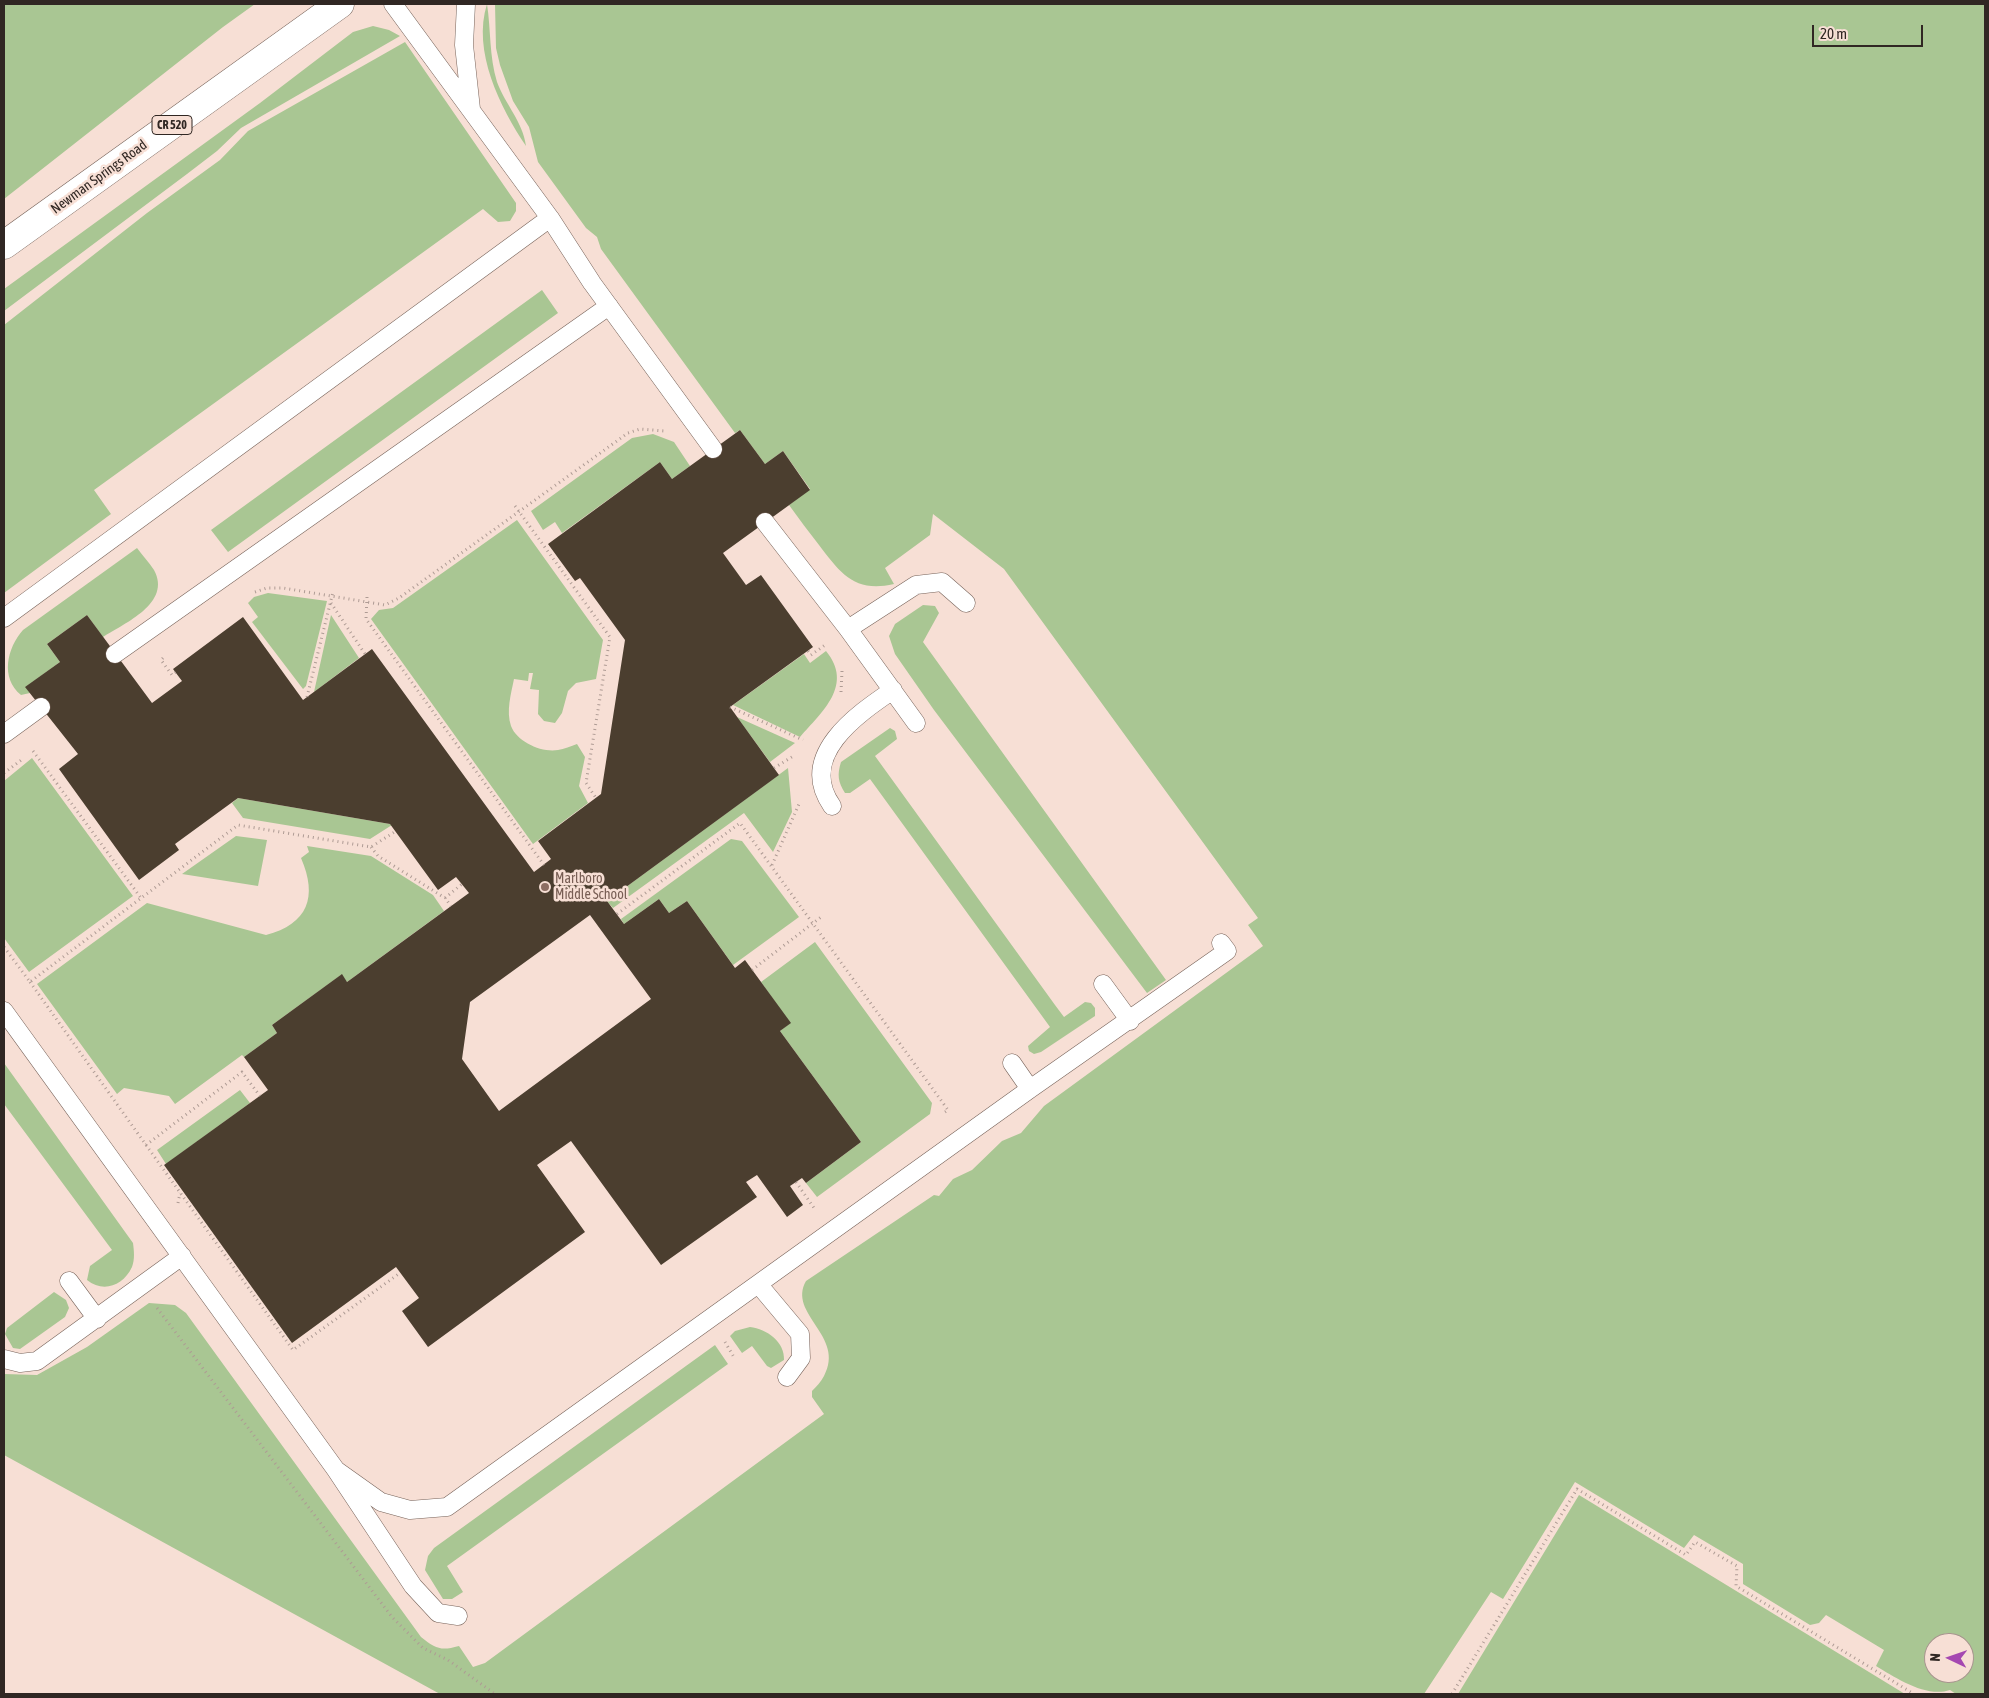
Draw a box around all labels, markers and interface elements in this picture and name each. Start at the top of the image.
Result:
scale bar [1814,15,1925,47]
text: 20 m [1820,25,1847,42]
road number: CR 520 [152,116,192,134]
street label: Newman Springs Road [48,137,150,217]
place label: Marlboro Middle School [555,871,627,904]
marker: Marlboro Middle School [539,881,551,893]
north arrow [1924,1633,1974,1683]
text: N [1927,1653,1943,1662]

